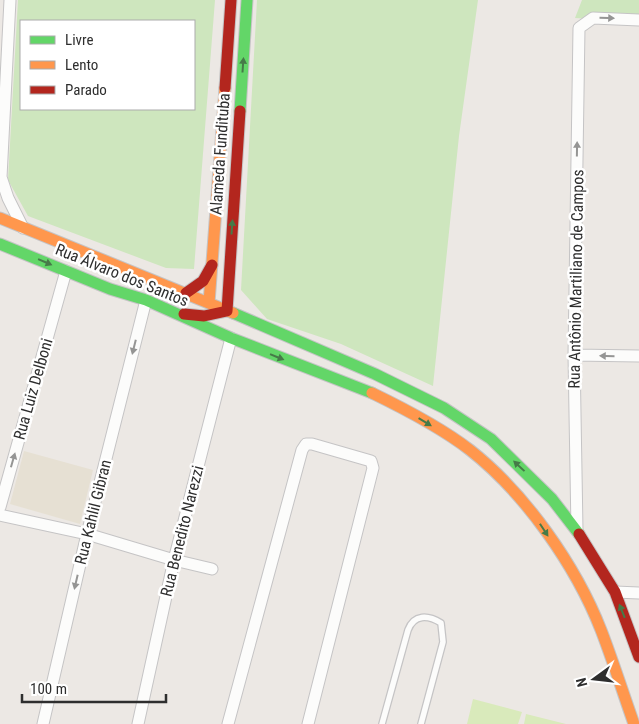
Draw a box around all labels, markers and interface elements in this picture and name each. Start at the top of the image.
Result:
one-way arrow [599,15,615,23]
legend [20,20,195,110]
text: Livre [65,31,93,49]
text: Lento [65,56,98,74]
one-way arrow [239,57,247,73]
text: Parado [65,81,107,99]
street label: Alameda Fundituba [206,92,234,216]
one-way arrow [573,141,581,157]
street label: Rua Antônio Martiliano de Campos [565,169,587,389]
one-way arrow [228,219,236,235]
street label: Rua Álvaro dos Santos [53,240,191,310]
one-way arrow [38,259,52,267]
street label: Rua Luiz Delboni [9,336,57,442]
one-way arrow [130,340,138,355]
one-way arrow [598,352,614,360]
one-way arrow [270,353,284,361]
one-way arrow [419,417,432,426]
one-way arrow [9,453,17,468]
street label: Rua Kahlil Gibran [71,458,115,566]
one-way arrow [513,460,525,472]
street label: Rua Benedito Narezzi [157,463,207,599]
one-way arrow [539,523,549,536]
one-way arrow [72,574,80,589]
one-way arrow [618,604,626,618]
north arrow [569,654,619,704]
scale bar [22,672,166,704]
text: N [573,676,590,689]
text: 100 m [30,680,67,698]

